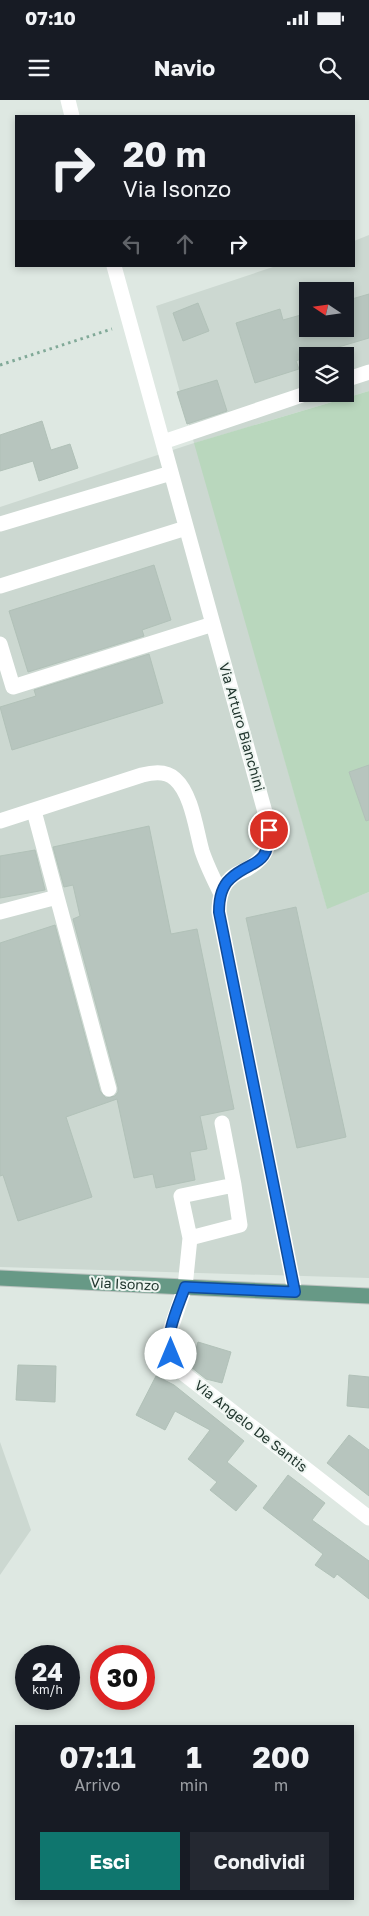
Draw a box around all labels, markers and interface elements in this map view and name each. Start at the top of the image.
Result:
text: 07:10 [25,6,76,29]
icon: menu [25,54,53,82]
text: Navio [154,54,215,81]
icon: search [316,54,344,82]
text: 20 m [123,133,206,175]
icon: right [40,135,105,200]
text: Via Isonzo [123,175,231,202]
icon: left [118,230,146,258]
icon: ahead [171,230,199,258]
icon: right [224,230,252,258]
north arrow [299,282,354,338]
map controls [299,282,354,402]
button: layers [299,347,354,402]
street label: Via Arturo Bianchini [216,661,269,793]
pin [248,809,290,851]
icon: arrive [255,816,283,844]
street label: Via Isonzo [90,1273,160,1294]
position arrow [144,1327,196,1379]
street label: Via Angelo De Santis [191,1376,311,1475]
speed limit sign: 30 [90,1645,155,1710]
text: 24 [32,1656,63,1687]
text: km/h [32,1682,63,1697]
text: 07:11 [59,1739,136,1775]
text: 1 [186,1739,202,1775]
text: 200 [252,1739,310,1775]
text: Arrivo [75,1775,120,1795]
text: min [180,1775,208,1795]
text: m [274,1775,288,1795]
button: Esci [40,1832,180,1890]
button: Condividi [190,1832,329,1890]

